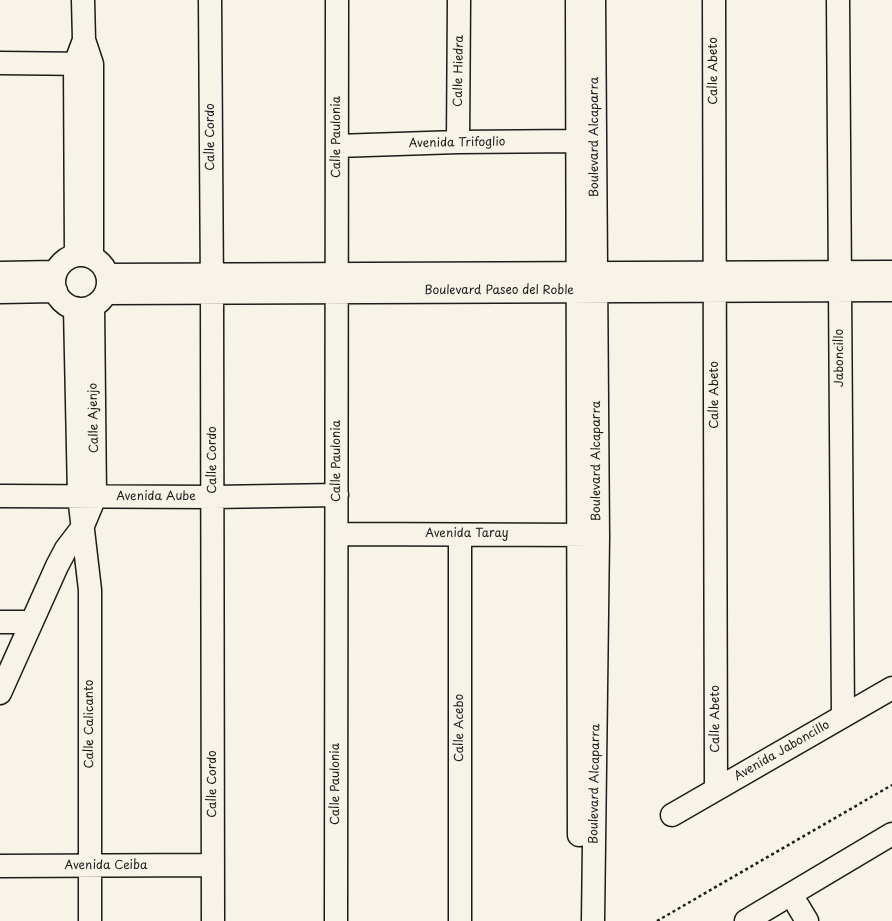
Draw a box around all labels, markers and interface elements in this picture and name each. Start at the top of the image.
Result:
street label: Calle Hiedra [451,35,467,107]
street label: Calle Abeto [707,37,721,105]
street label: Boulevard Alcaparra [588,77,602,197]
street label: Calle Paulonia [330,96,344,178]
street label: Calle Cordo [204,103,218,171]
street label: Avenida Trifoglio [408,135,506,151]
street label: Boulevard Paseo del Roble [424,284,574,298]
street label: Jaboncillo [833,329,847,387]
street label: Calle Abeto [708,361,722,429]
street label: Calle Ajenjo [86,383,102,453]
street label: Boulevard Alcaparra [590,401,604,521]
street label: Calle Paulonia [330,420,344,502]
street label: Calle Cordo [206,426,220,494]
street label: Avenida Aube [116,490,196,504]
street label: Avenida Taray [425,527,509,541]
street label: Calle Calicanto [83,680,97,768]
street label: Calle Abeto [709,685,723,753]
street label: Calle Acebo [453,694,467,762]
street label: Avenida Jaboncillo [732,718,832,784]
street label: Boulevard Alcaparra [587,724,603,844]
street label: Calle Paulonia [329,743,343,825]
street label: Calle Cordo [206,750,220,818]
street label: Avenida Ceiba [65,859,147,873]

